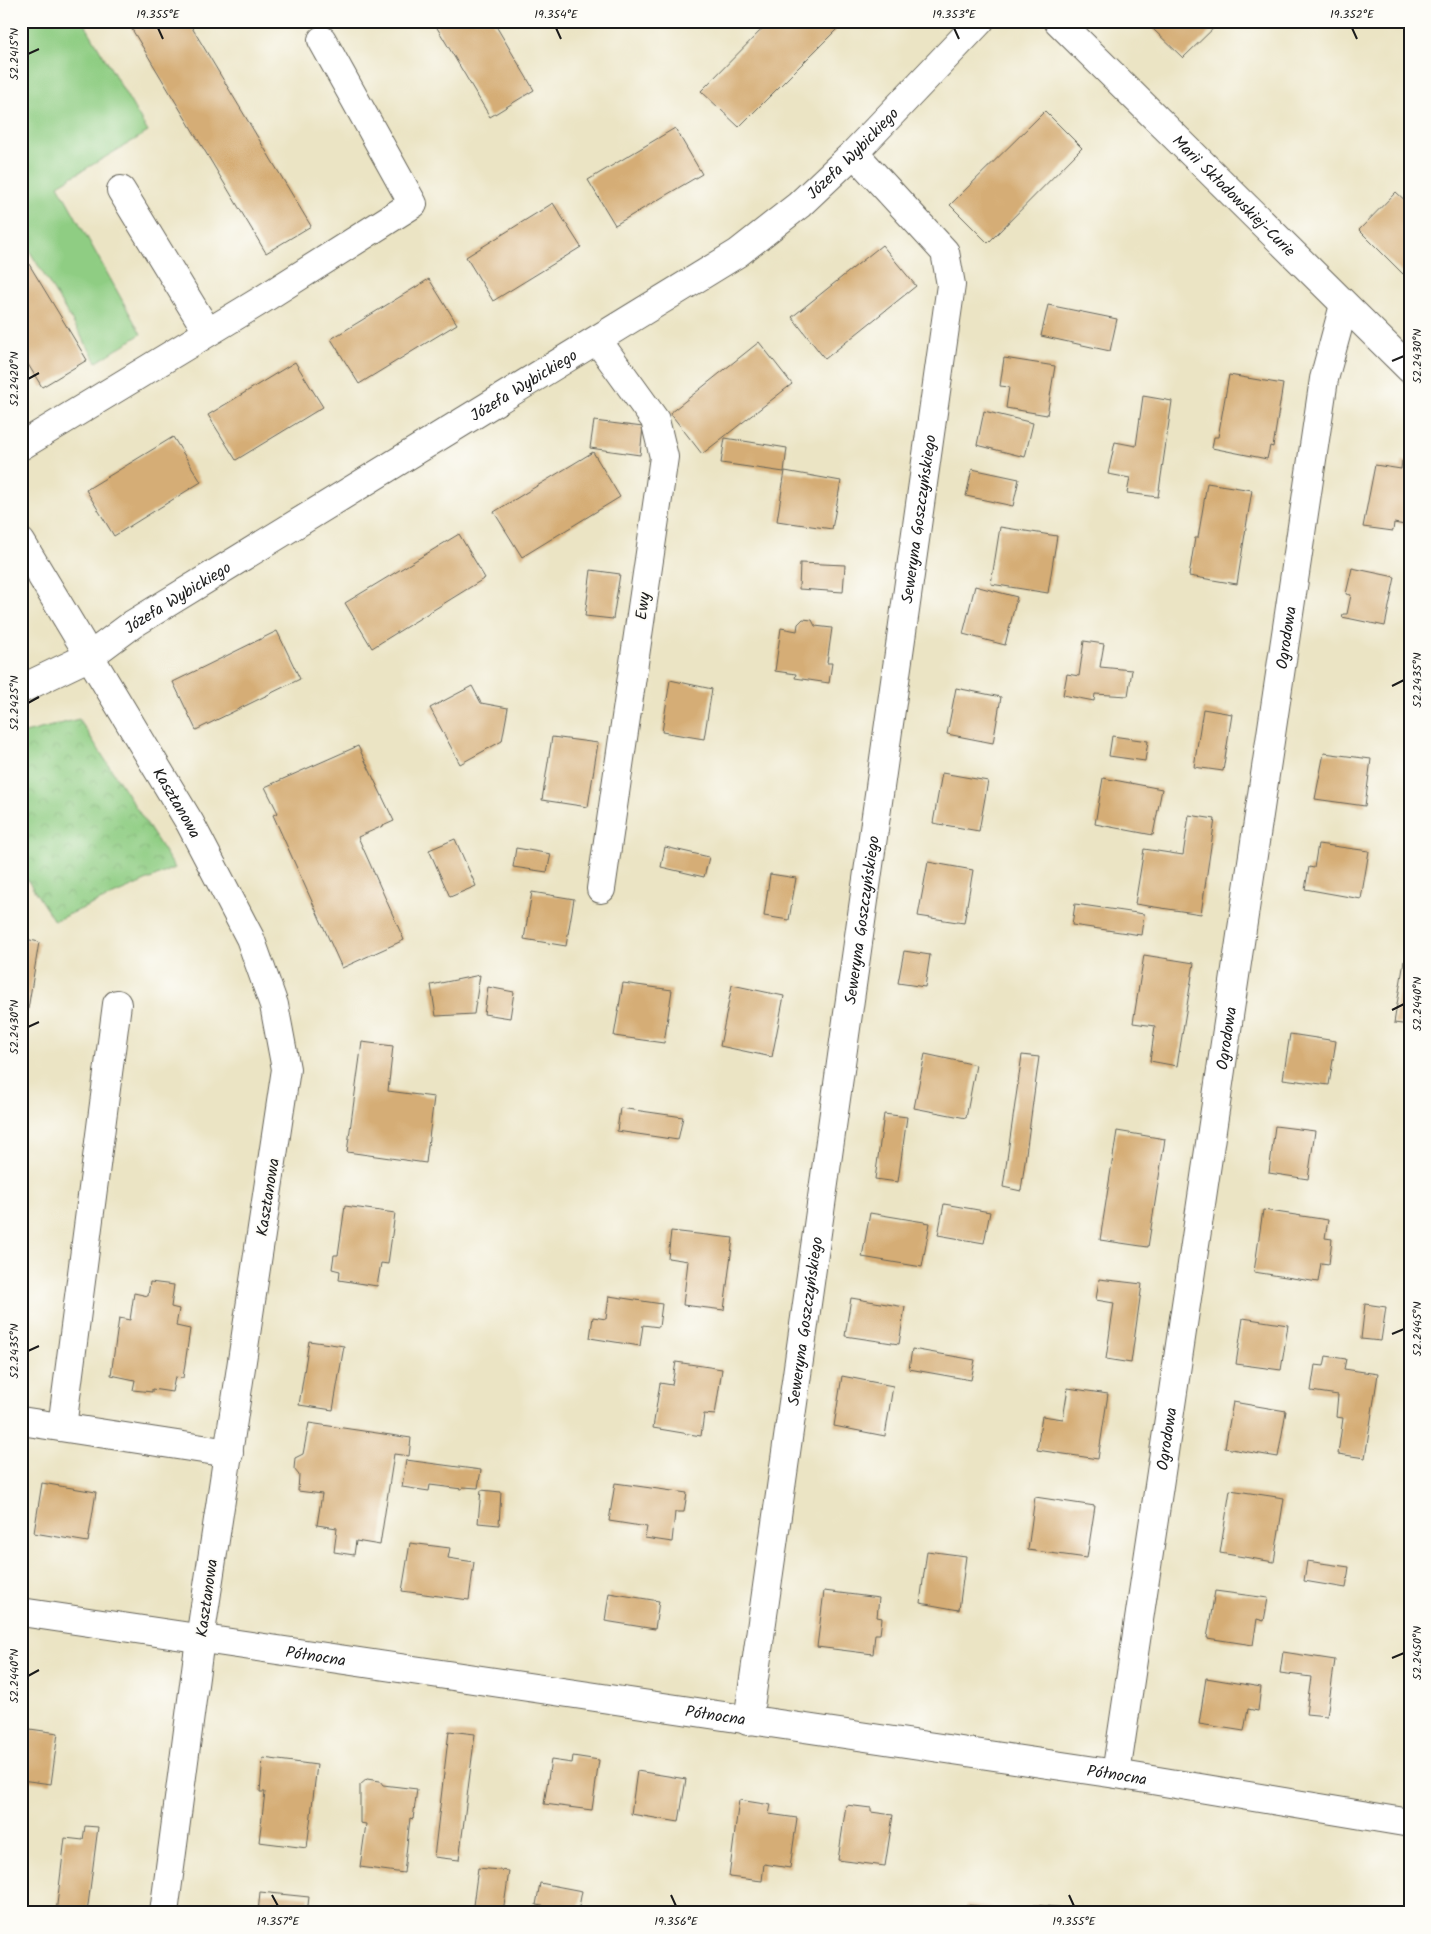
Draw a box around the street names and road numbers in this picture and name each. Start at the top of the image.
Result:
street label: Józefa Wybickiego [801,102,905,206]
street label: Marii Skłodowskiej-Curie [1166,130,1301,263]
street label: Józefa Wybickiego [466,343,583,428]
street label: Seweryna Goszczyńskiego [895,433,944,605]
street label: Józefa Wybickiego [119,556,236,641]
street label: Ewy [629,590,658,622]
street label: Ogrodowa [1270,605,1304,671]
street label: Kasztanowa [145,763,207,843]
street label: Seweryna Goszczyńskiego [838,834,887,1006]
street label: Ogrodowa [1210,1005,1244,1072]
street label: Kasztanowa [250,1156,287,1238]
street label: Seweryna Goszczyńskiego [782,1235,830,1407]
street label: Ogrodowa [1150,1406,1185,1472]
street label: Kasztanowa [190,1558,225,1639]
street label: Północna [284,1640,347,1674]
street label: Północna [683,1699,747,1733]
street label: Północna [1085,1759,1149,1793]

